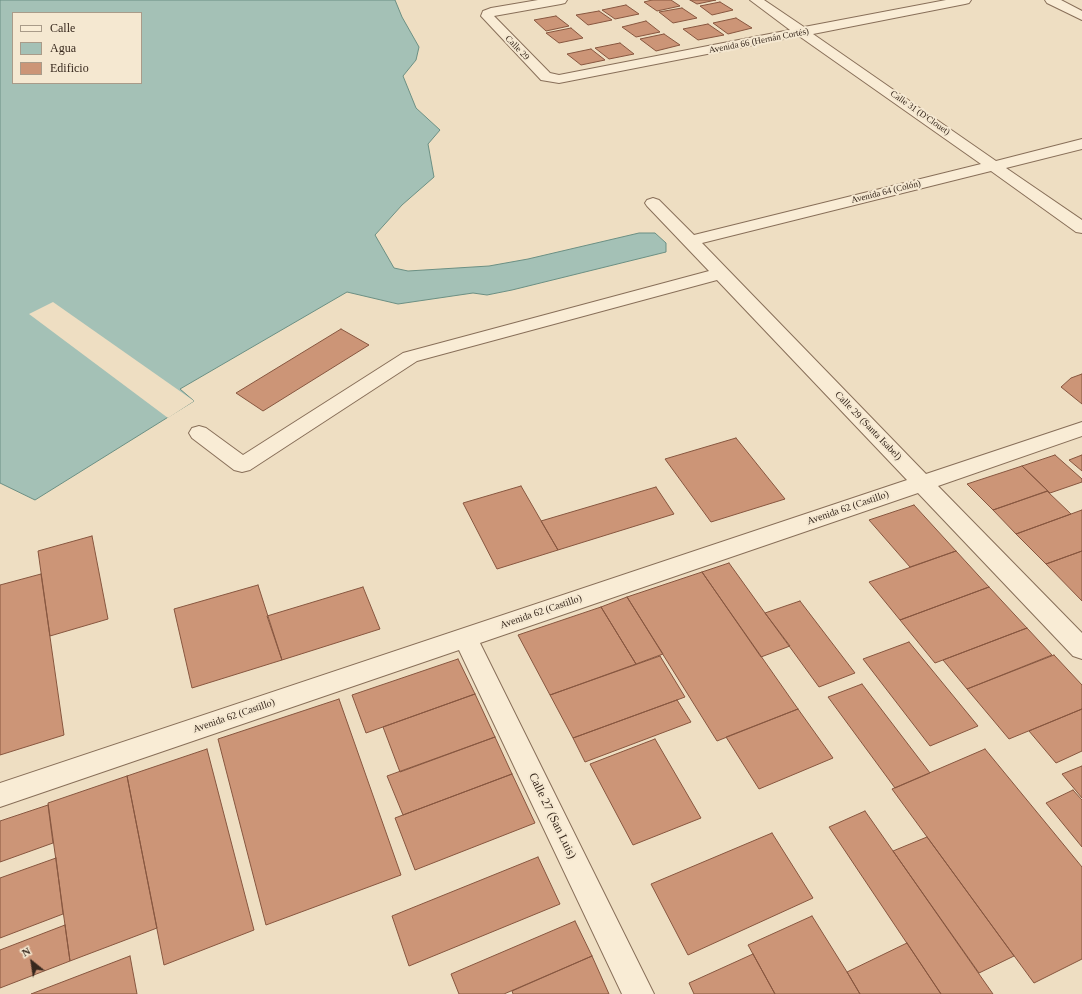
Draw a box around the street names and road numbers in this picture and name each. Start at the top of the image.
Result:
street label: Avenida 66 (Hernán Cortés) [708,26,810,56]
street label: Calle 29 [503,33,531,63]
street label: Calle 31 (D'Clouet) [888,88,952,138]
street label: Avenida 64 (Colón) [850,178,922,206]
street label: Calle 29 (Santa Isabel) [832,389,904,463]
street label: Avenida 62 (Castillo) [805,488,891,528]
street label: Avenida 62 (Castillo) [498,592,584,632]
street label: Avenida 62 (Castillo) [191,696,277,736]
street label: Calle 27 (San Luis) [525,771,579,861]

